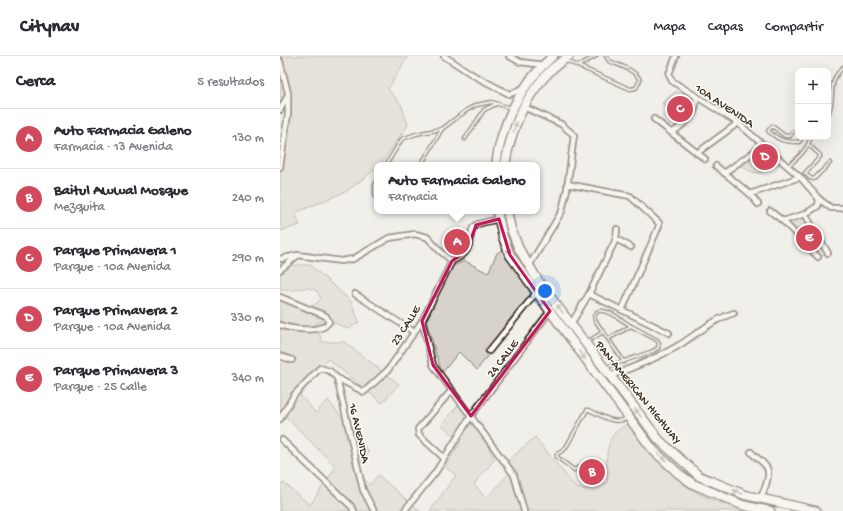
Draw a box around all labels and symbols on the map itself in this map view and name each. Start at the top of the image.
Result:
street label: 10A AVENIDA [691,81,757,132]
pin: C [667,94,693,124]
one-way arrow [512,121,518,133]
pin: D [752,142,778,172]
pin: E [796,223,822,253]
pin: A [444,227,470,257]
one-way arrow [505,243,511,255]
your location [535,281,555,301]
street label: 23 CALLE [389,303,425,349]
one-way arrow [555,304,564,315]
street label: 24 CALLE [485,337,523,381]
street label: PAN-AMERICAN HIGHWAY [591,338,684,448]
one-way arrow [578,349,586,360]
street label: 16 AVENIDA [344,401,372,465]
one-way arrow [634,407,643,418]
one-way arrow [656,453,667,462]
pin: B [579,457,605,487]
one-way arrow [732,489,743,495]

